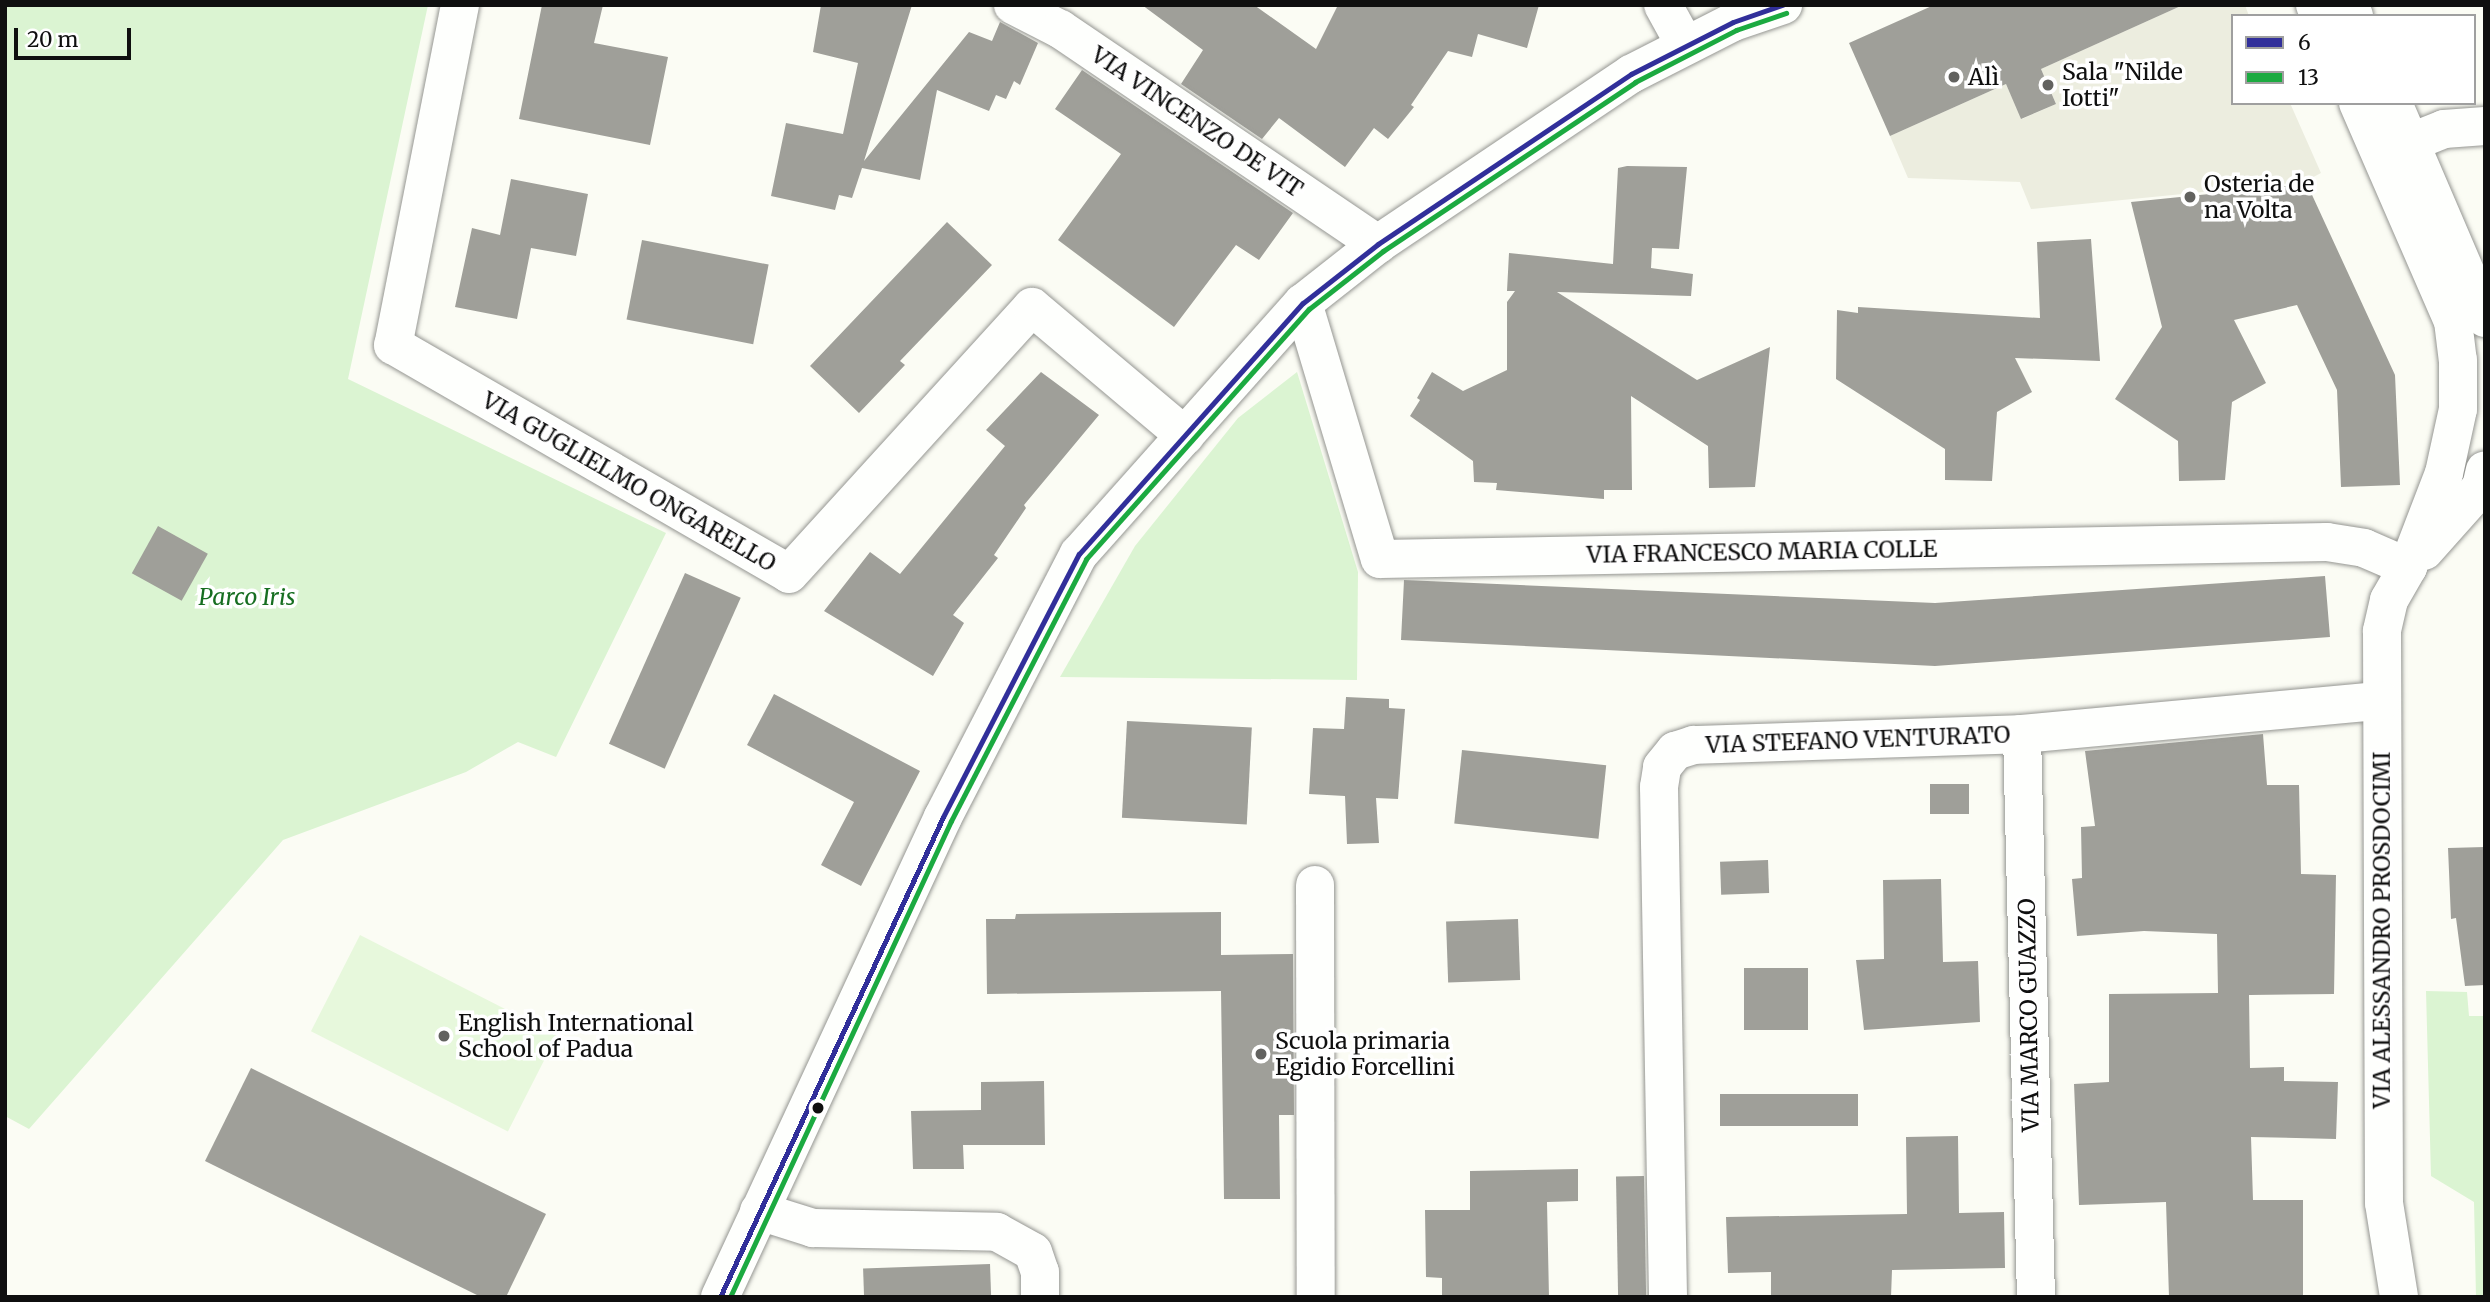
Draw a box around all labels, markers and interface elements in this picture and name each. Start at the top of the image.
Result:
scale bar [18,14,135,58]
legend [2231,14,2476,105]
text: 20 m [27,26,78,53]
text: 6 [2298,29,2311,56]
street label: VIA VINCENZO DE VIT [1086,41,1308,203]
place label: Sala "Nilde Iotti" [2062,58,2183,112]
place label: Alì [1968,63,1999,91]
text: 13 [2298,64,2319,91]
marker: Alì [1946,69,1962,85]
marker: Sala "Nilde Iotti" [2040,77,2056,93]
place label: Osteria de na Volta [2204,170,2314,224]
marker: Osteria de na Volta [2182,189,2198,205]
street label: VIA GUGLIELMO ONGARELLO [477,386,781,578]
street label: VIA FRANCESCO MARIA COLLE [1586,535,1938,569]
park label: Parco Iris [199,583,295,611]
street label: VIA STEFANO VENTURATO [1705,721,2011,759]
street label: VIA ALESSANDRO PROSDOCIMI [2368,751,2396,1109]
street label: VIA MARCO GUAZZO [2013,898,2045,1132]
place label: English International School of Padua [458,1009,694,1063]
place label: Scuola primaria Egidio Forcellini [1275,1027,1455,1081]
marker: English International School of Padua [436,1028,452,1044]
marker: Scuola primaria Egidio Forcellini [1253,1046,1269,1062]
unlabelled marker [811,1101,825,1115]

